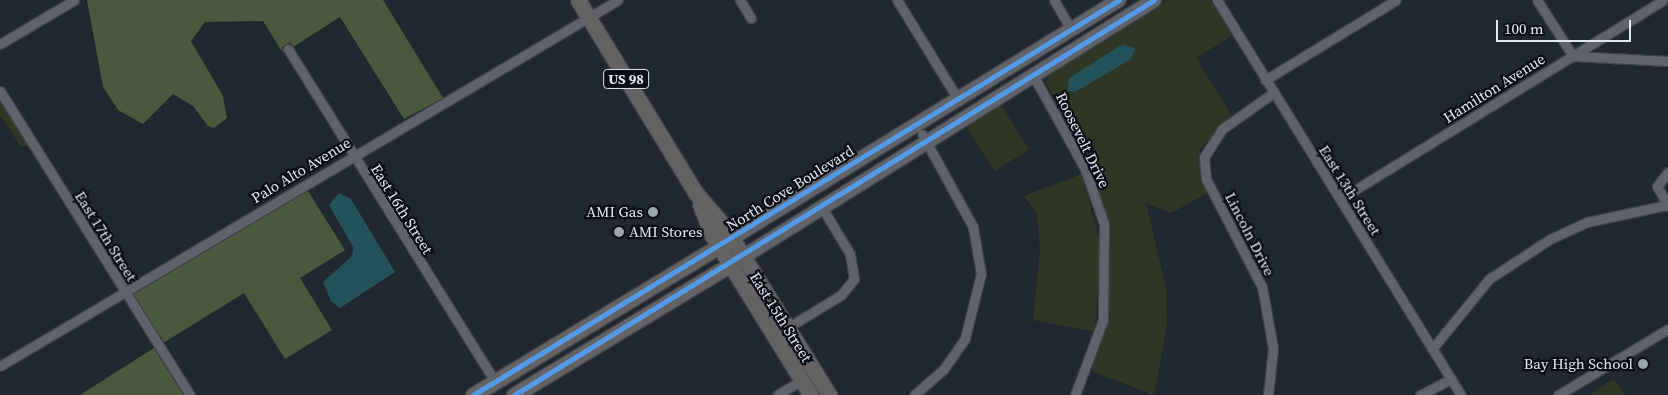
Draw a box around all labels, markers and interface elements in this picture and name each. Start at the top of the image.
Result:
scale bar [1498,10,1633,42]
text: 100 m [1504,18,1544,39]
street label: Hamilton Avenue [1440,50,1548,126]
road number: US 98 [602,68,650,90]
street label: Roosevelt Drive [1052,89,1114,191]
street label: Palo Alto Avenue [248,133,354,207]
street label: North Cove Boulevard [723,141,857,235]
street label: East 13th Street [1315,142,1385,238]
street label: East 16th Street [367,161,437,257]
street label: East 17th Street [71,188,141,284]
street label: Lincoln Drive [1221,189,1279,279]
place label: AMI Gas [586,203,643,221]
marker: AMI Gas [647,206,659,218]
place label: AMI Stores [629,223,702,241]
marker: AMI Stores [613,226,625,238]
street label: East 15th Street [746,269,816,365]
place label: Bay High School [1524,355,1633,373]
marker: Bay High School [1637,358,1649,370]

